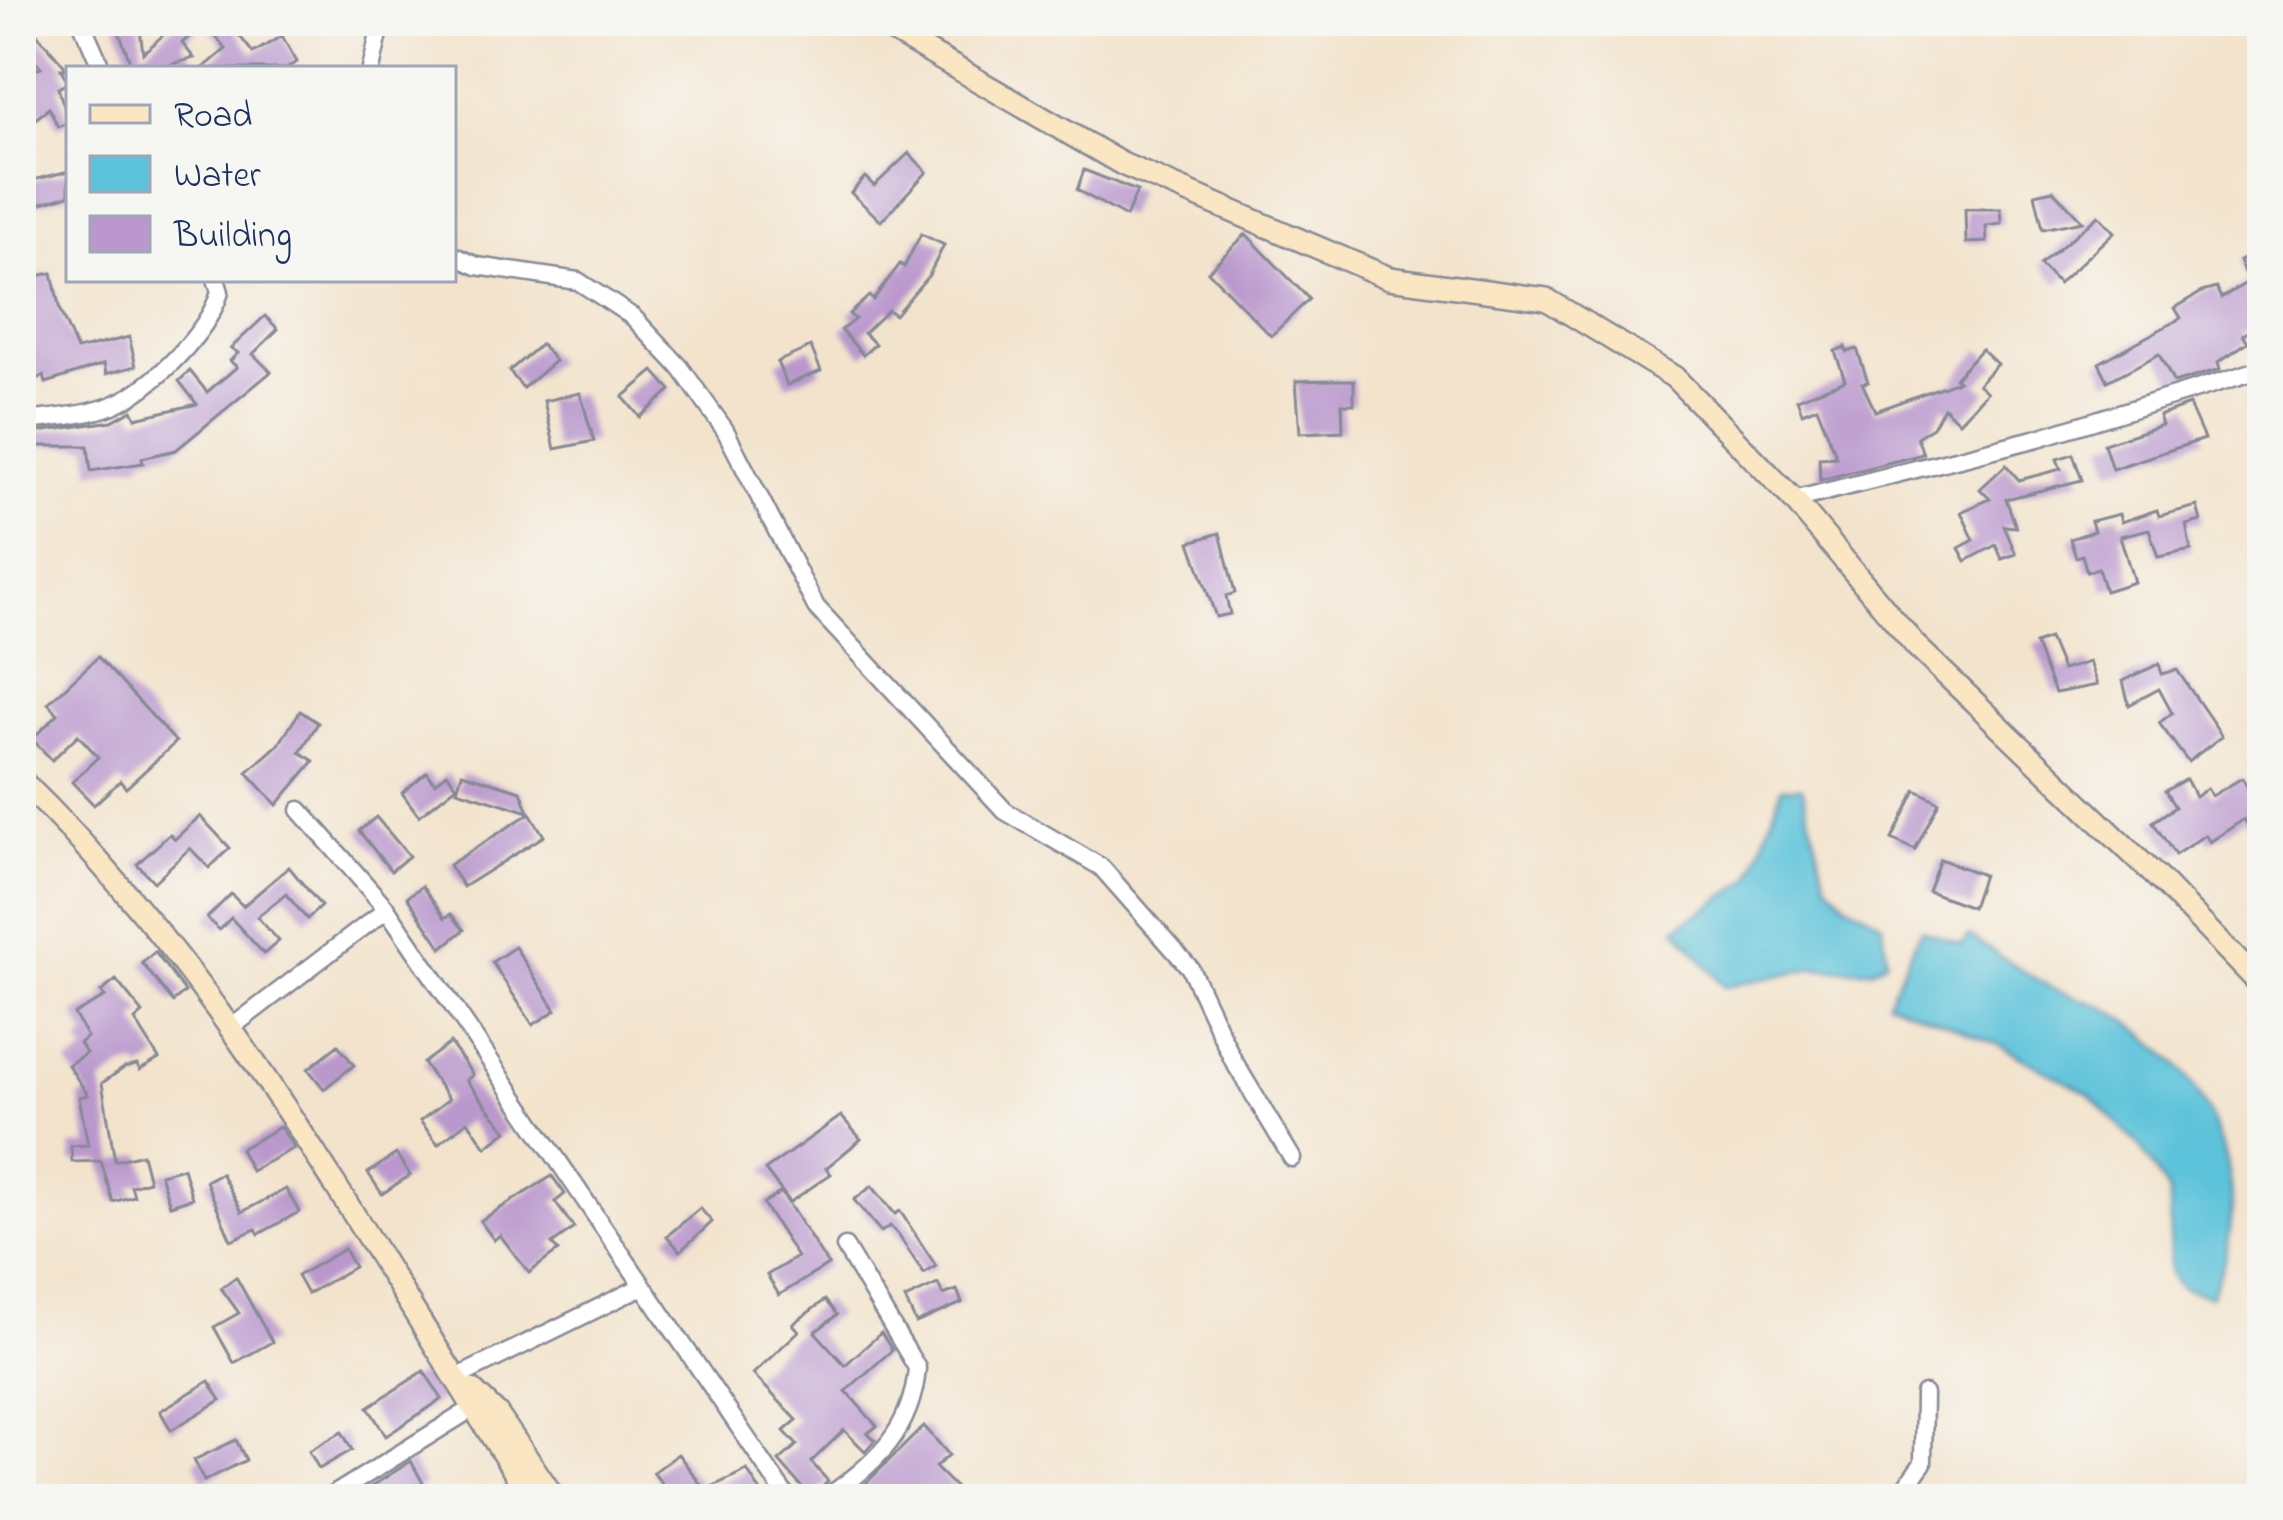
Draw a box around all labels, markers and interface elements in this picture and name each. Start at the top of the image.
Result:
legend [66,66,456,282]
text: Road [174,91,252,144]
text: Water [174,151,262,204]
text: Building [173,211,292,264]

